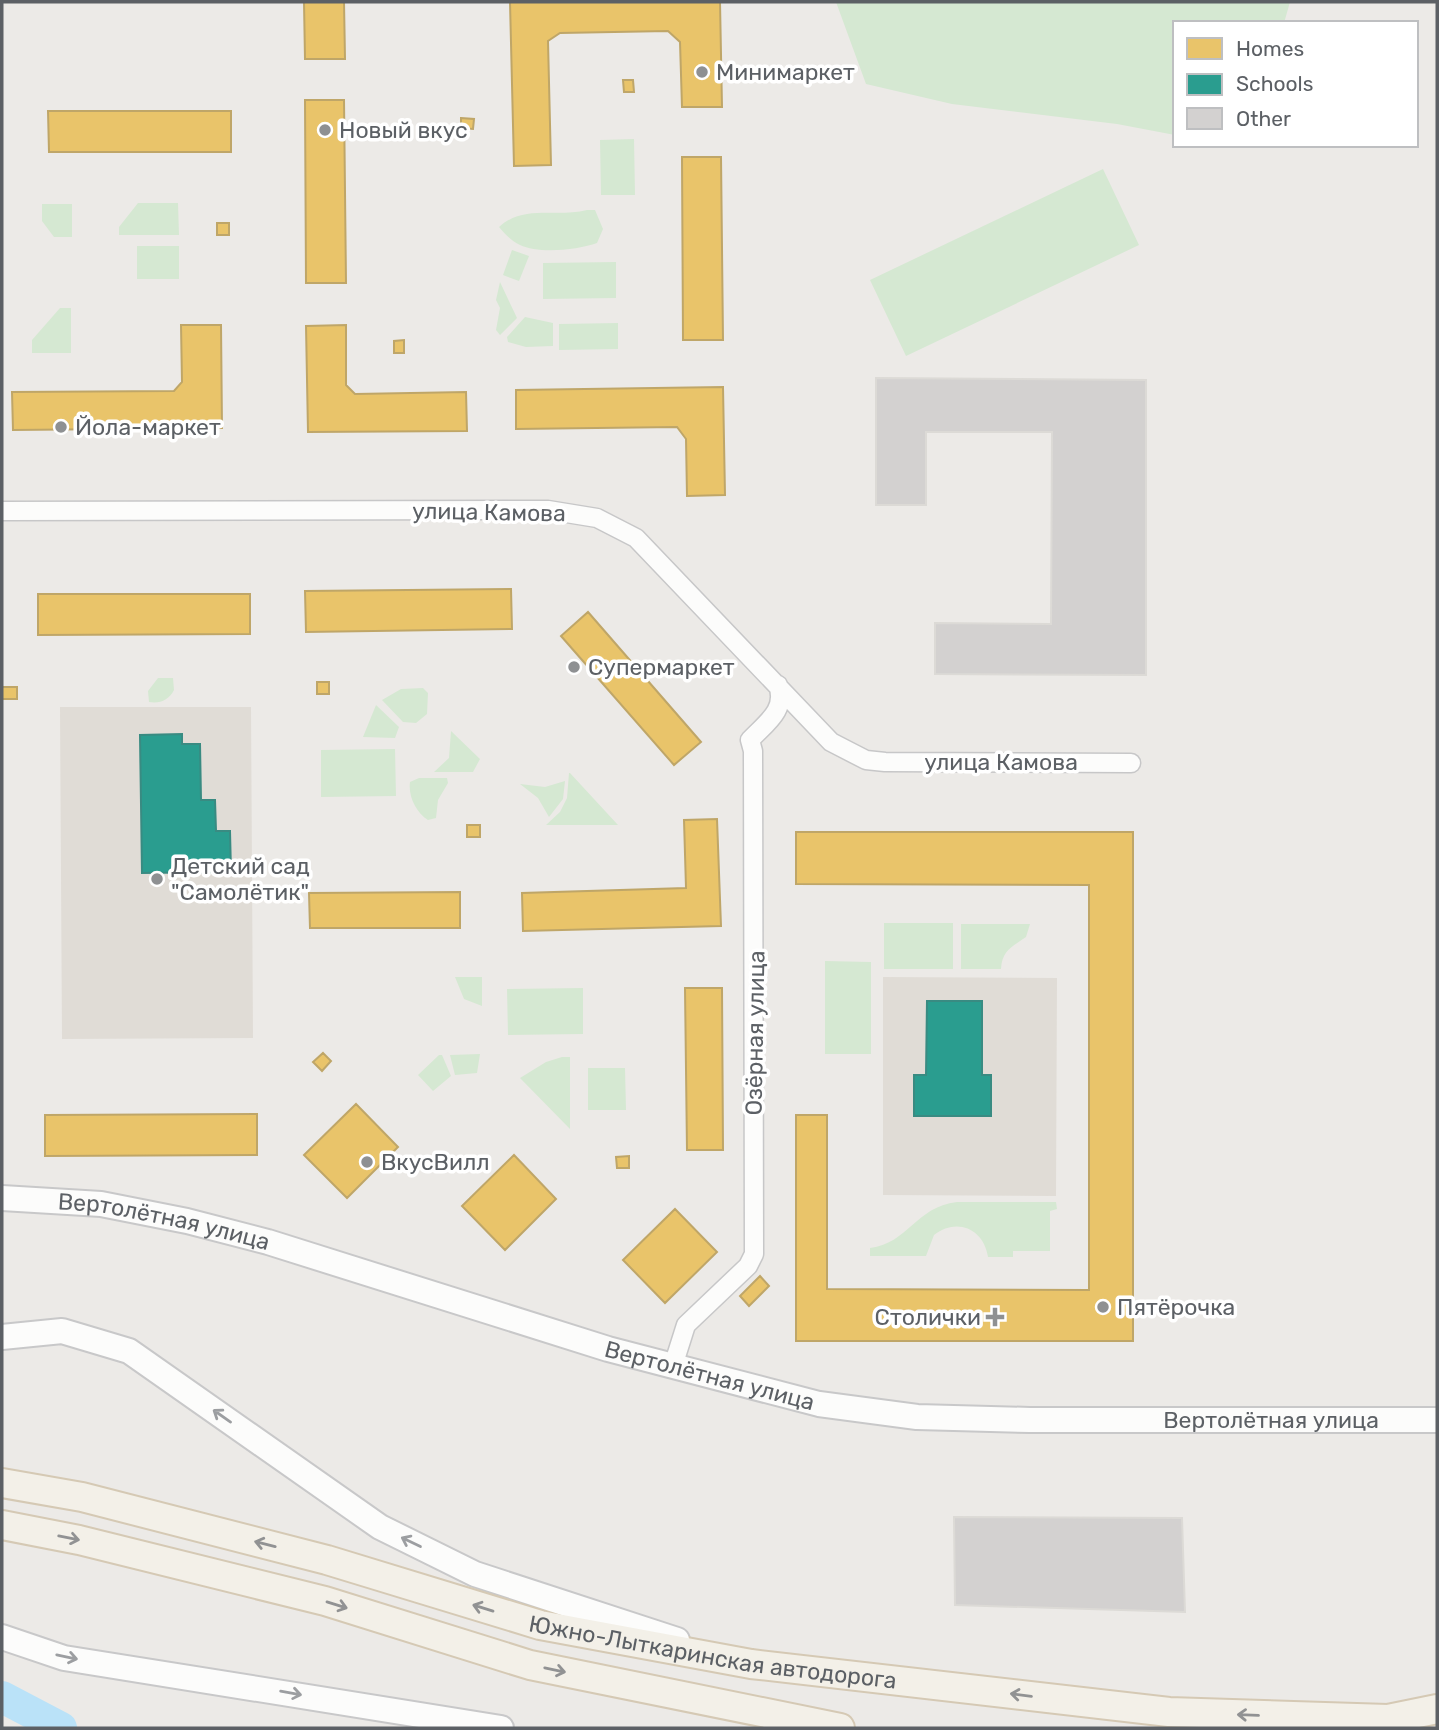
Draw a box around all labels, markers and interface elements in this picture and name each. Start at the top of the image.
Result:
legend [1173,21,1418,147]
text: Homes [1236,36,1304,61]
place label: Минимаркет [716,58,855,86]
marker: Минимаркет [694,64,710,80]
text: Schools [1236,71,1313,96]
text: Other [1236,106,1291,131]
place label: Новый вкус [339,116,468,144]
marker: Новый вкус [317,122,333,138]
place label: Йола-маркет [75,413,221,441]
marker: Йола-маркет [53,419,69,435]
street label: улица Камова [412,497,566,527]
place label: Супермаркет [588,653,735,681]
marker: Супермаркет [566,659,582,675]
street label: улица Камова [924,748,1078,776]
place label: Детский сад "Самолётик" [171,852,310,906]
marker: Детский сад "Самолётик" [149,871,165,887]
street label: Озёрная улица [740,950,770,1116]
place label: ВкусВилл [381,1148,490,1176]
marker: ВкусВилл [359,1154,375,1170]
street label: Вертолётная улица [57,1187,273,1256]
place label: Пятёрочка [1117,1293,1235,1321]
marker: Пятёрочка [1095,1299,1111,1315]
place label: Столички [875,1303,981,1331]
marker: Столички [987,1309,1003,1325]
street label: Вертолётная улица [602,1335,818,1416]
street label: Вертолётная улица [1163,1406,1379,1434]
one-way arrow [213,1409,232,1423]
one-way arrow [57,1532,80,1546]
one-way arrow [401,1535,422,1549]
one-way arrow [254,1537,277,1550]
one-way arrow [326,1599,348,1612]
one-way arrow [472,1600,494,1613]
street label: Южно-Лыткаринская автодорога [527,1609,898,1695]
one-way arrow [55,1651,78,1665]
one-way arrow [543,1663,566,1677]
one-way arrow [279,1687,302,1700]
one-way arrow [1010,1689,1033,1702]
one-way arrow [1237,1708,1260,1721]

